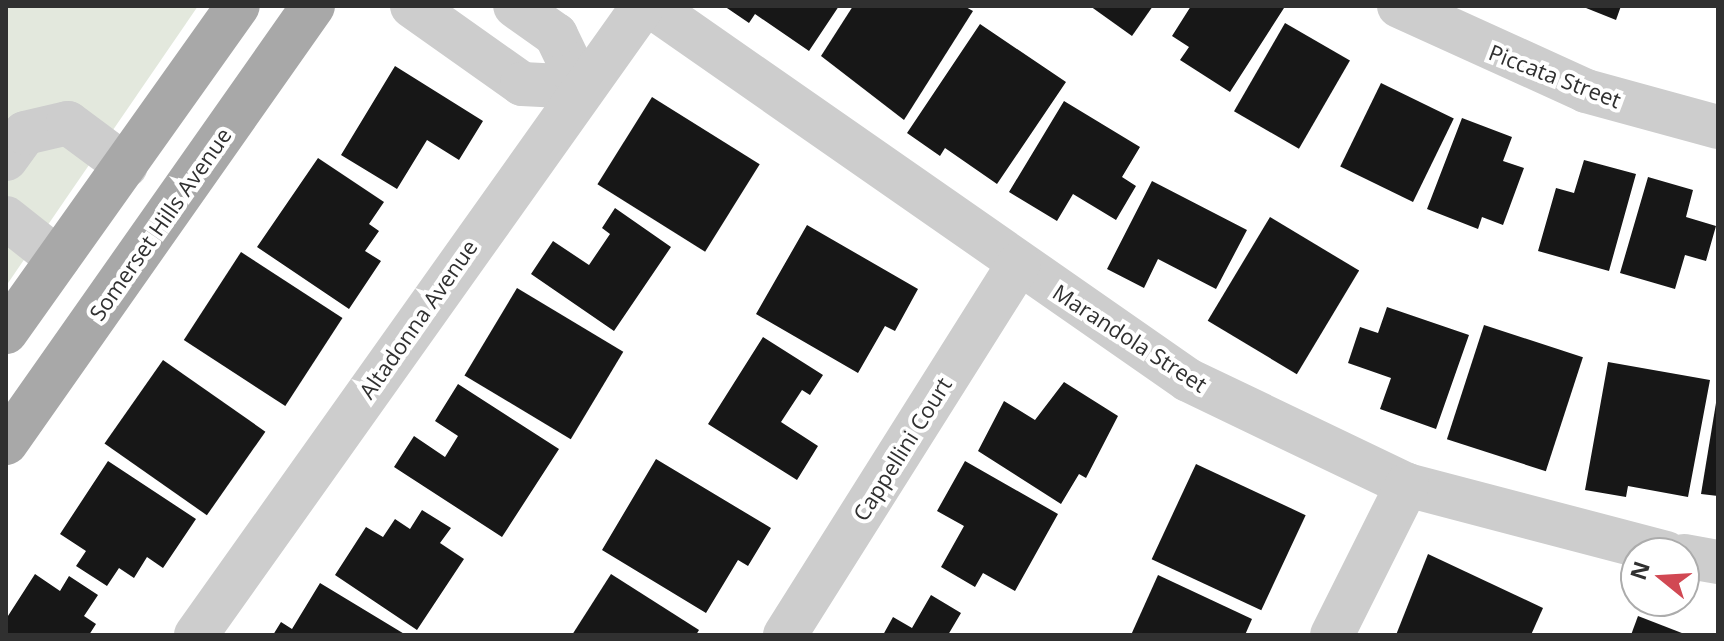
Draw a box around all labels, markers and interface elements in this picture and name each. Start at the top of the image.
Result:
street label: Piccata Street [1485,39,1625,113]
street label: Somerset Hills Avenue [83,123,237,325]
street label: Altadonna Avenue [353,235,483,403]
street label: Marandola Street [1048,278,1212,398]
street label: Cappellini Court [847,372,957,526]
north arrow [1620,537,1700,617]
text: N [1622,557,1656,583]

